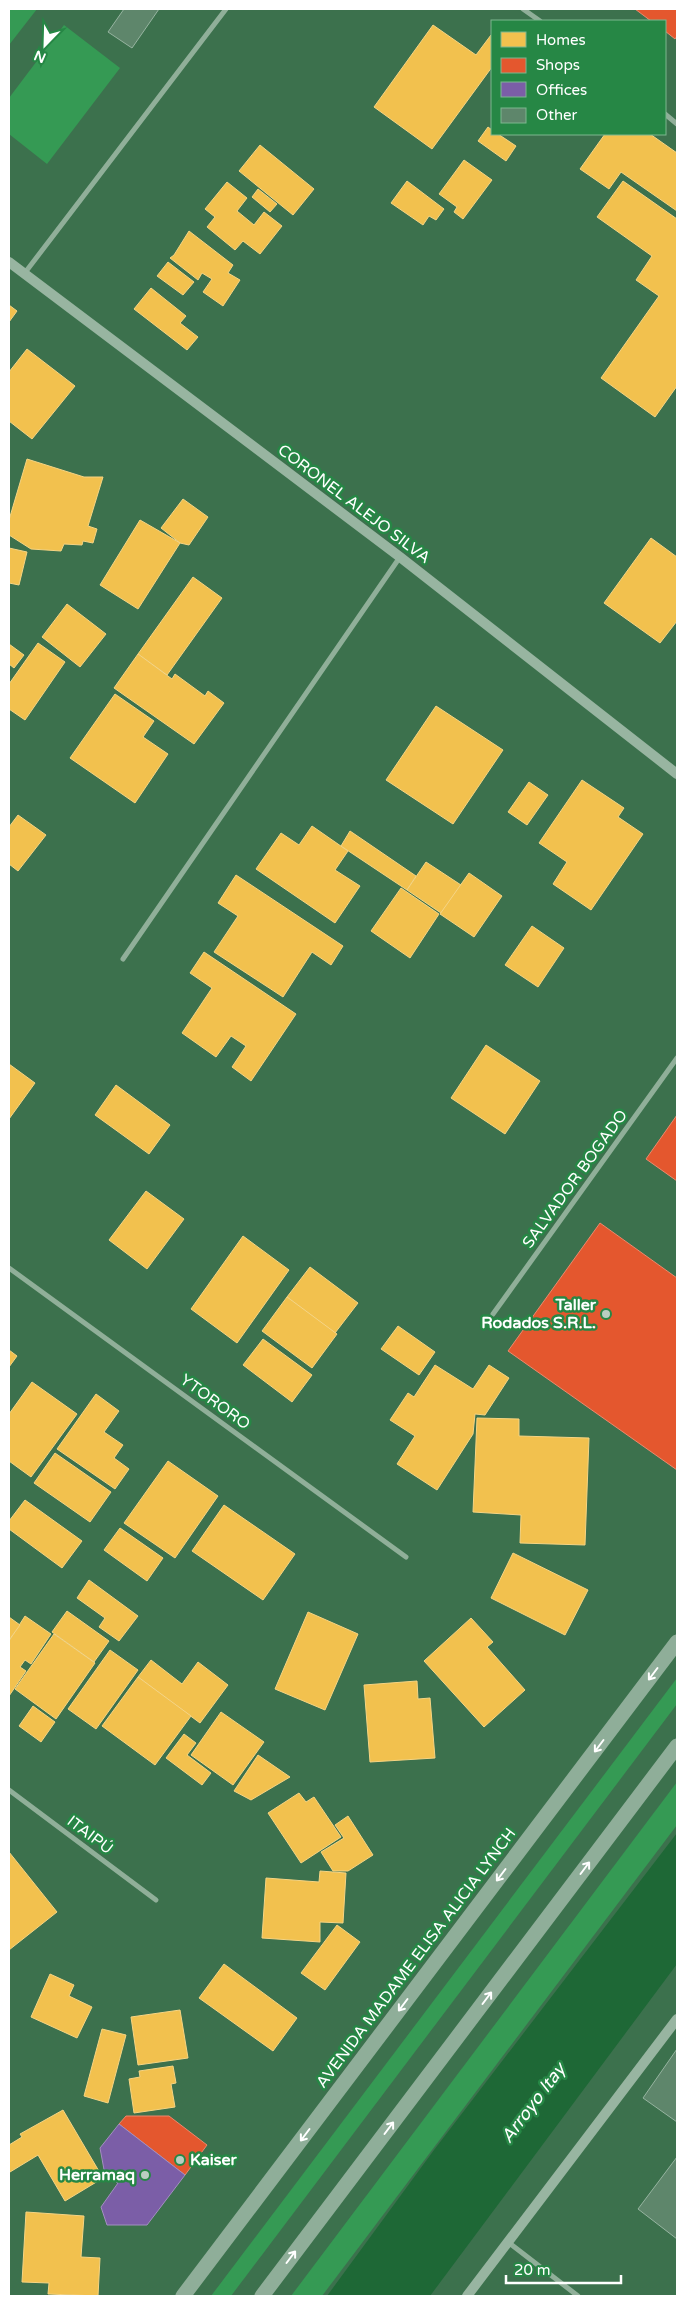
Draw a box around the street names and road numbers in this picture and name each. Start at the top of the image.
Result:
street label: CORONEL ALEJO SILVA [274,440,434,568]
street label: SALVADOR BOGADO [518,1106,632,1252]
street label: YTORORO [176,1370,254,1434]
street label: ITAIPÚ [63,1811,117,1859]
street label: AVENIDA MADAME ELISA ALICIA LYNCH [312,1824,520,2092]

